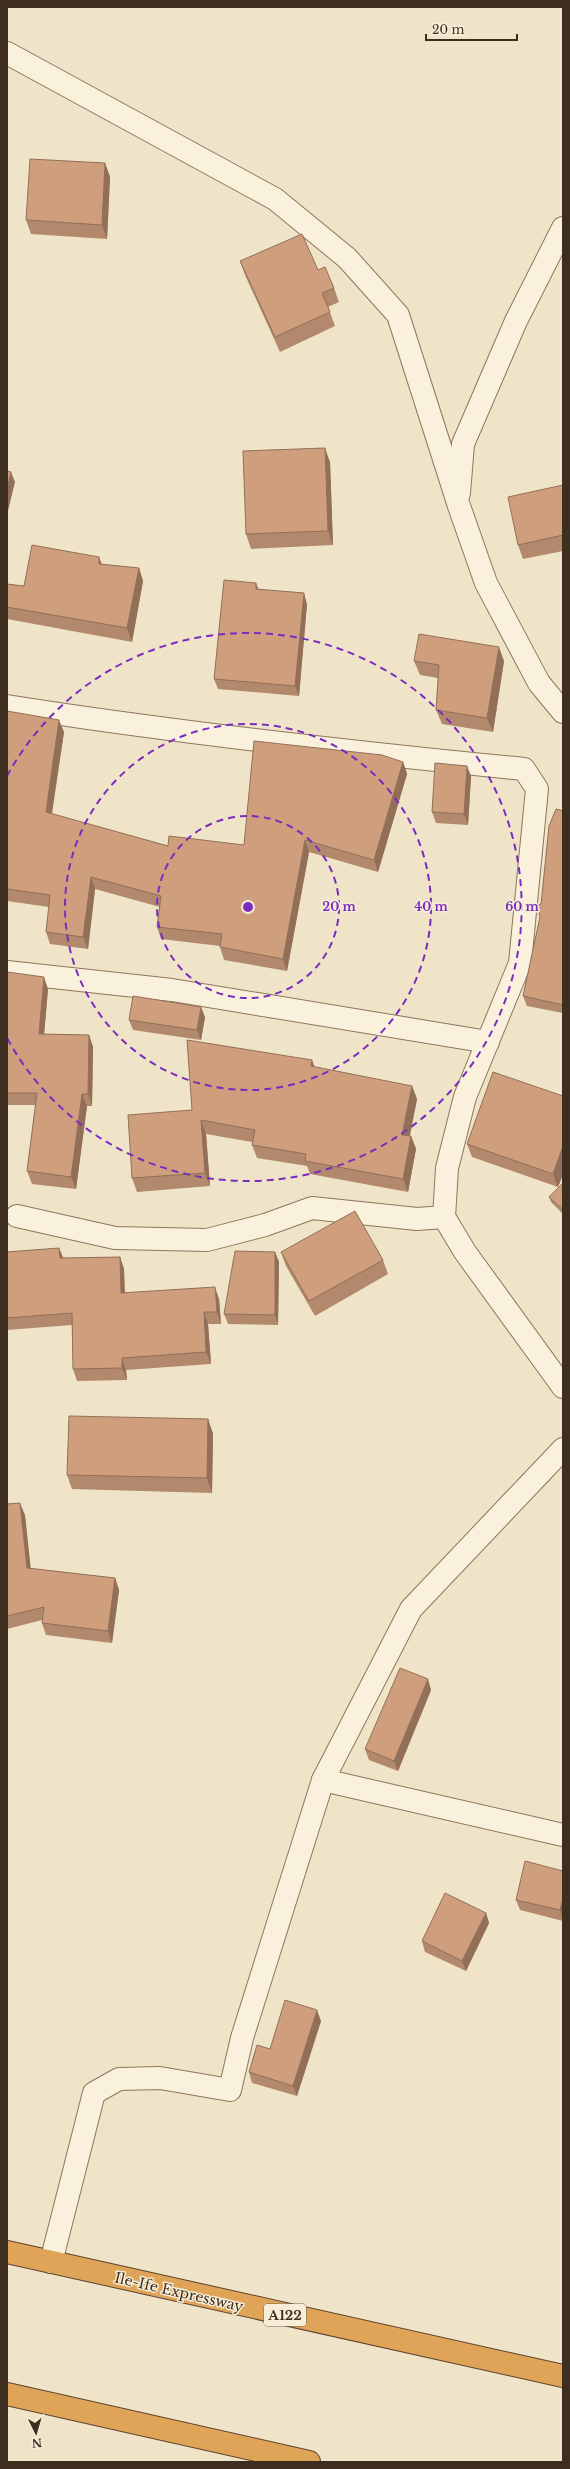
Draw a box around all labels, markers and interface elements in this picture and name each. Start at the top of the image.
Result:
scale bar [426,16,517,42]
text: 20 m [432,22,464,37]
text: 20 m [322,899,356,914]
text: 40 m [414,899,448,914]
text: 60 m [505,899,540,914]
centre of rings [241,900,255,914]
street label: Ile-Ife Expressway [113,2268,245,2316]
road number: A122 [264,2304,306,2326]
north arrow [16,2413,56,2453]
text: N [30,2436,43,2450]

